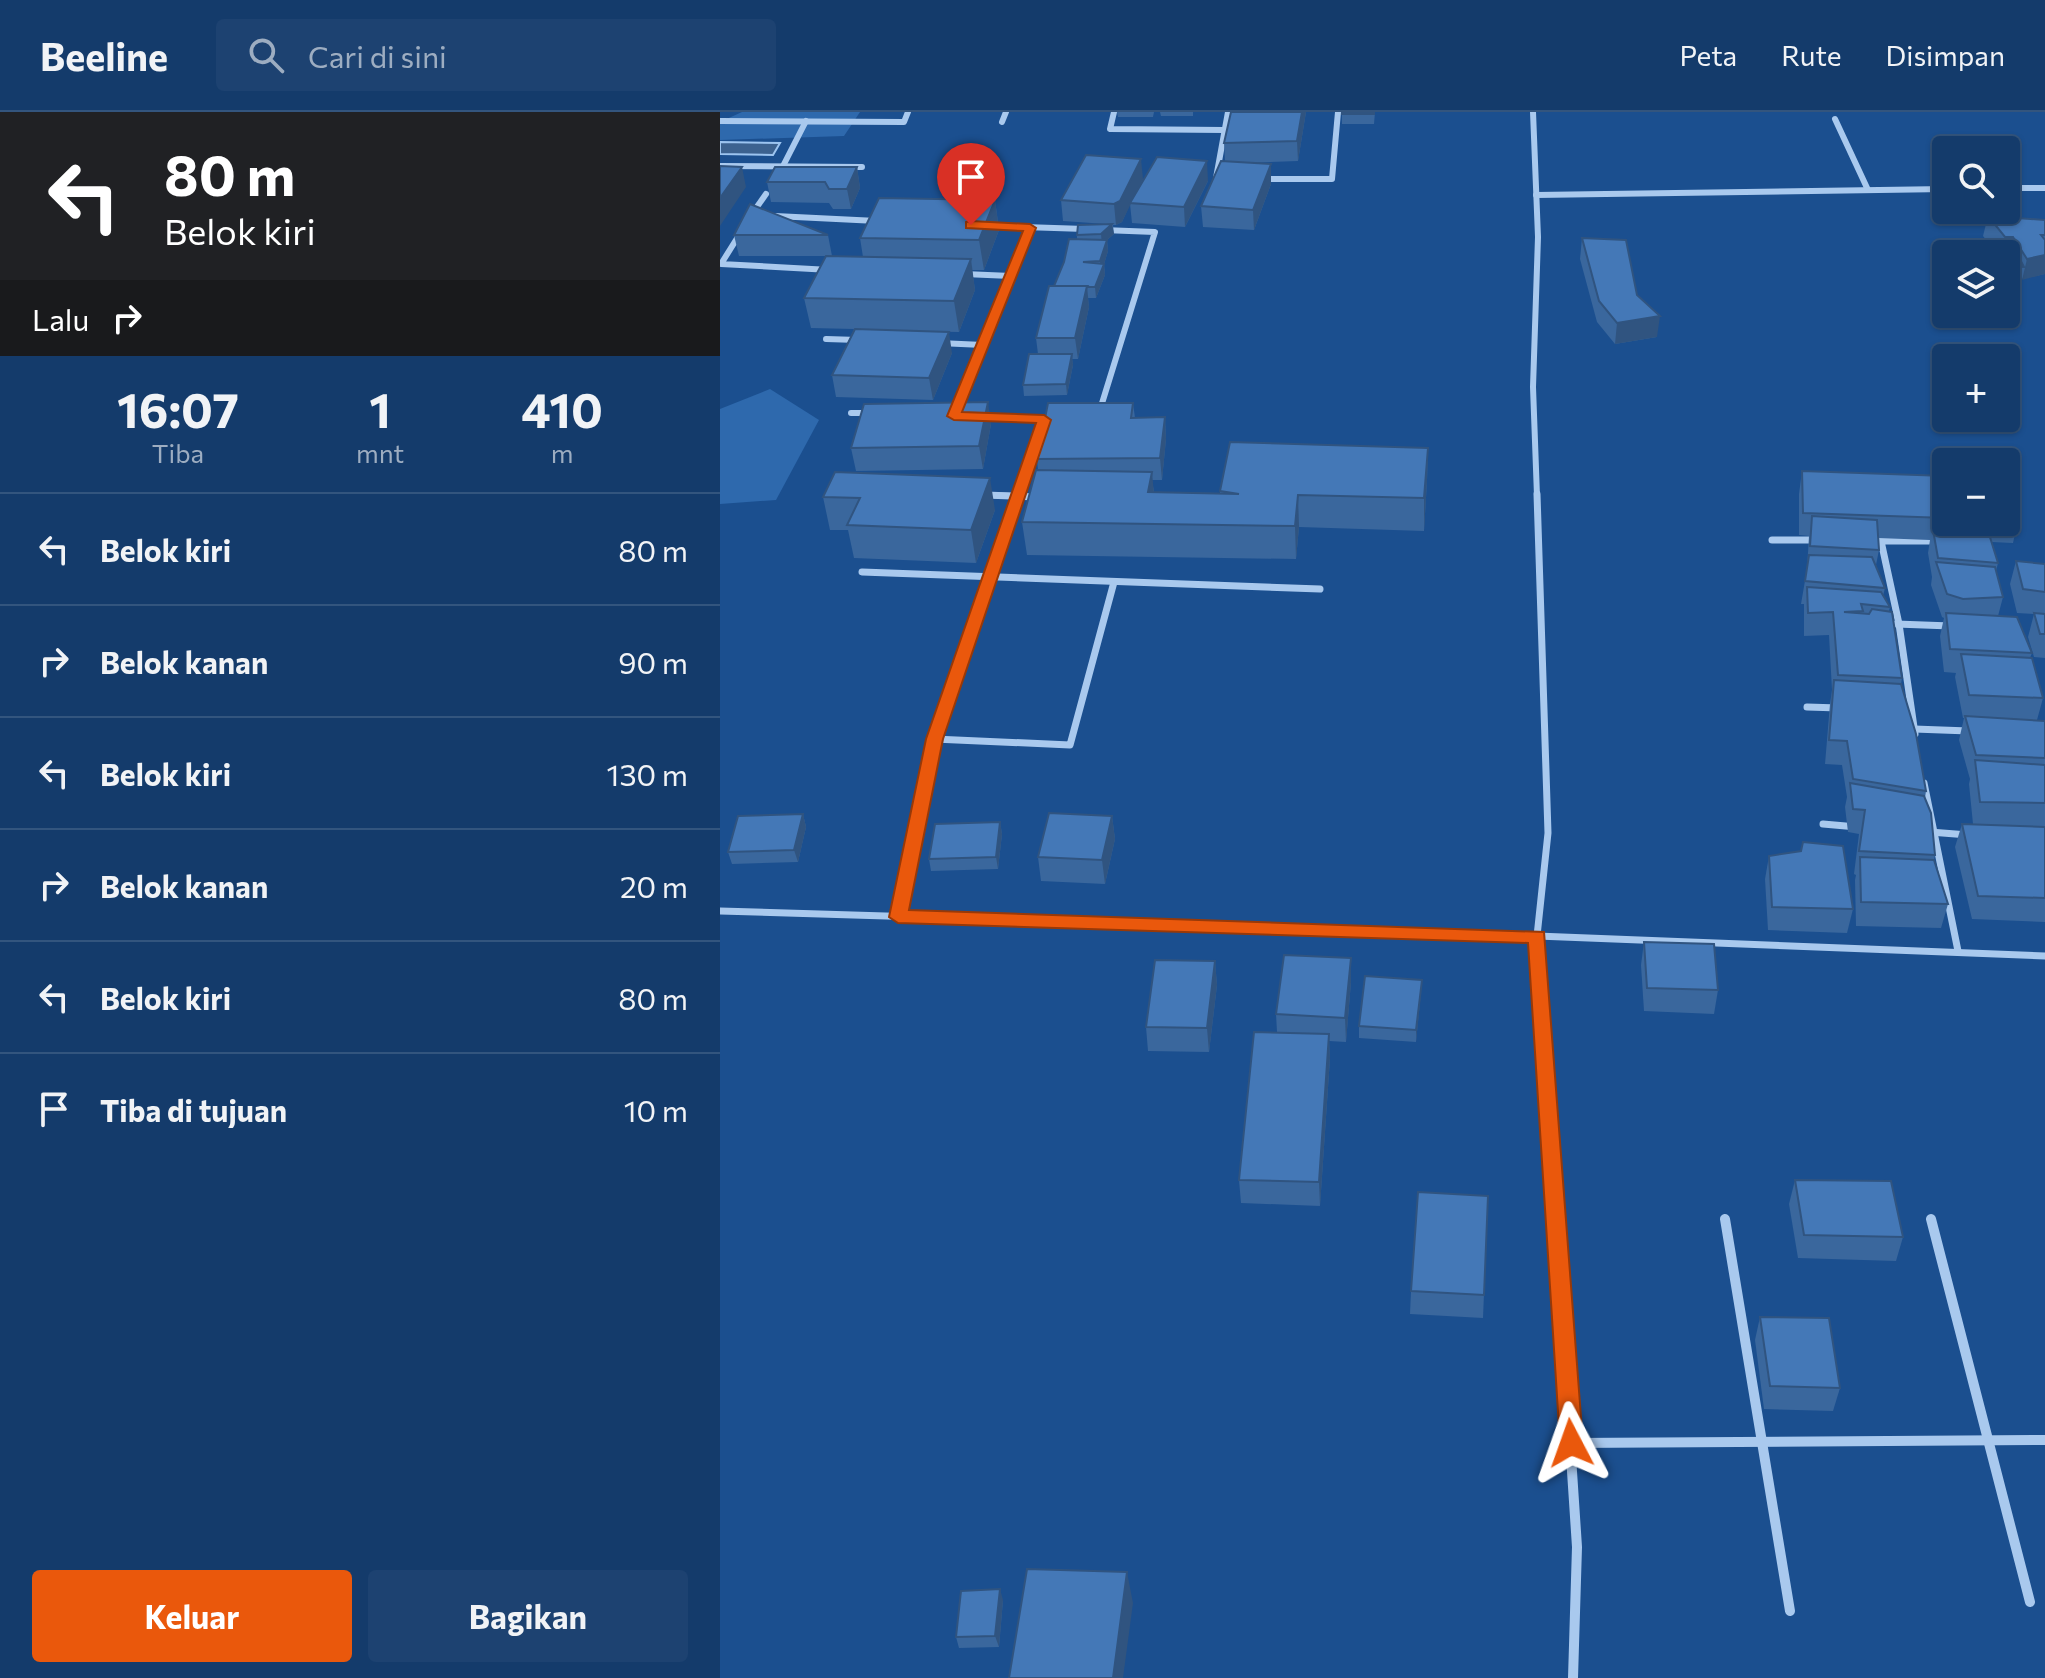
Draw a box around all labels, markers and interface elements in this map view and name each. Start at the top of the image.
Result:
search box [216,19,776,91]
text: Beeline [40,32,168,79]
icon: search [244,33,288,77]
text: Cari di sini [308,37,447,74]
text: Peta [1679,38,1737,72]
text: Rute [1781,38,1842,72]
text: Disimpan [1886,38,2005,72]
map controls [1932,136,2020,536]
button: search [1932,136,2020,224]
text: 80 m [164,139,295,208]
pin [937,143,1005,225]
icon: left [32,144,136,248]
icon: arrive [949,155,993,199]
text: Belok kiri [164,208,316,252]
button: layers [1932,240,2020,328]
icon: right [105,296,149,340]
text: Lalu [32,300,89,337]
button: + [1932,344,2020,432]
text: 16:07 [117,379,239,438]
text: 1 [369,379,391,438]
text: 410 [521,379,603,438]
text: Tiba [152,437,204,468]
text: mnt [356,437,404,468]
text: m [551,437,573,468]
button: − [1932,448,2020,536]
icon: left [32,527,76,571]
text: Belok kiri [100,531,231,568]
text: 80 m [618,531,688,568]
icon: right [32,639,76,683]
text: Belok kanan [100,643,268,680]
text: 90 m [618,643,688,680]
icon: left [32,751,76,795]
text: Belok kiri [100,755,231,792]
text: 130 m [607,755,688,792]
icon: right [32,863,76,907]
text: Belok kanan [100,867,268,904]
text: 20 m [620,867,688,904]
icon: left [32,975,76,1019]
text: Belok kiri [100,979,231,1016]
text: 80 m [618,979,688,1016]
icon: arrive [32,1087,76,1131]
text: Tiba di tujuan [100,1091,287,1128]
text: 10 m [624,1091,688,1128]
position arrow [1529,1401,1613,1485]
button: Keluar [32,1570,352,1662]
button: Bagikan [368,1570,688,1662]

